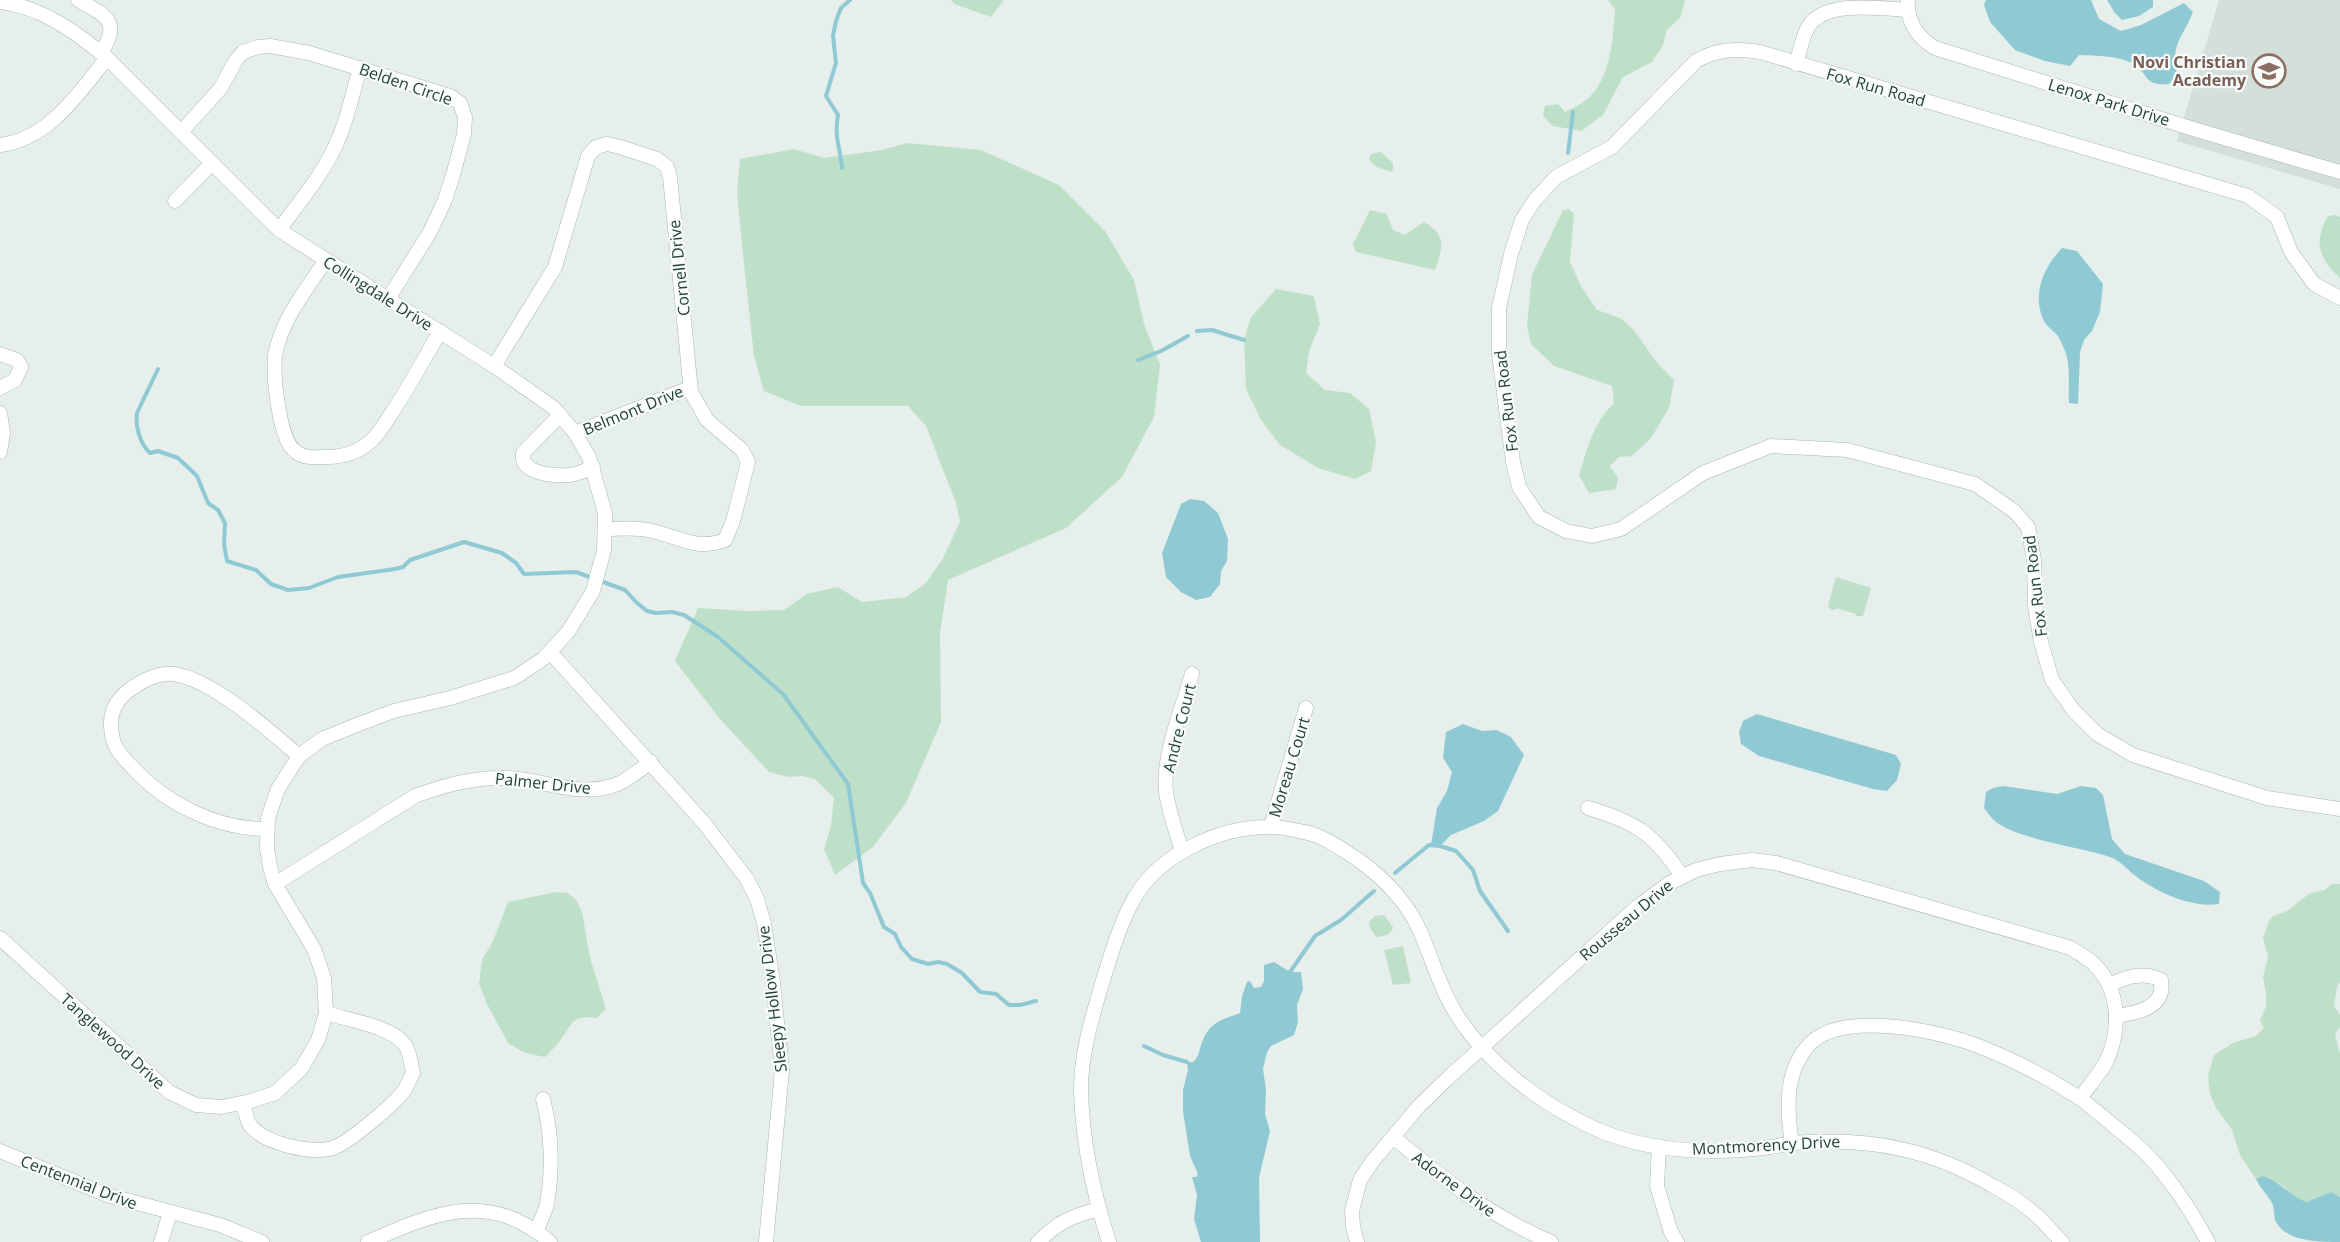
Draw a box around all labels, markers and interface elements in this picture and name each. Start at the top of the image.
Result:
place label: Novi Christian Academy [2132,51,2247,91]
school or university icon: Novi Christian Academy [2251,53,2287,89]
street label: Belden Circle [356,58,456,110]
street label: Fox Run Road [1824,62,1928,112]
street label: Lenox Park Drive [2045,73,2173,131]
street label: Cornell Drive [663,219,695,317]
street label: Collingdale Drive [319,250,437,336]
street label: Fox Run Road [1489,349,1523,453]
street label: Belmont Drive [579,380,687,440]
street label: Fox Run Road [2018,534,2052,638]
street label: Andre Court [1157,681,1201,775]
street label: Moreau Court [1263,714,1315,820]
street label: Palmer Drive [494,767,592,799]
street label: Rousseau Drive [1575,874,1677,966]
street label: Sleepy Hollow Drive [752,924,792,1074]
street label: Tanglewood Drive [56,988,170,1094]
street label: Montmorency Drive [1691,1130,1841,1160]
street label: Adorne Drive [1408,1146,1500,1222]
street label: Centennial Drive [17,1150,141,1214]

